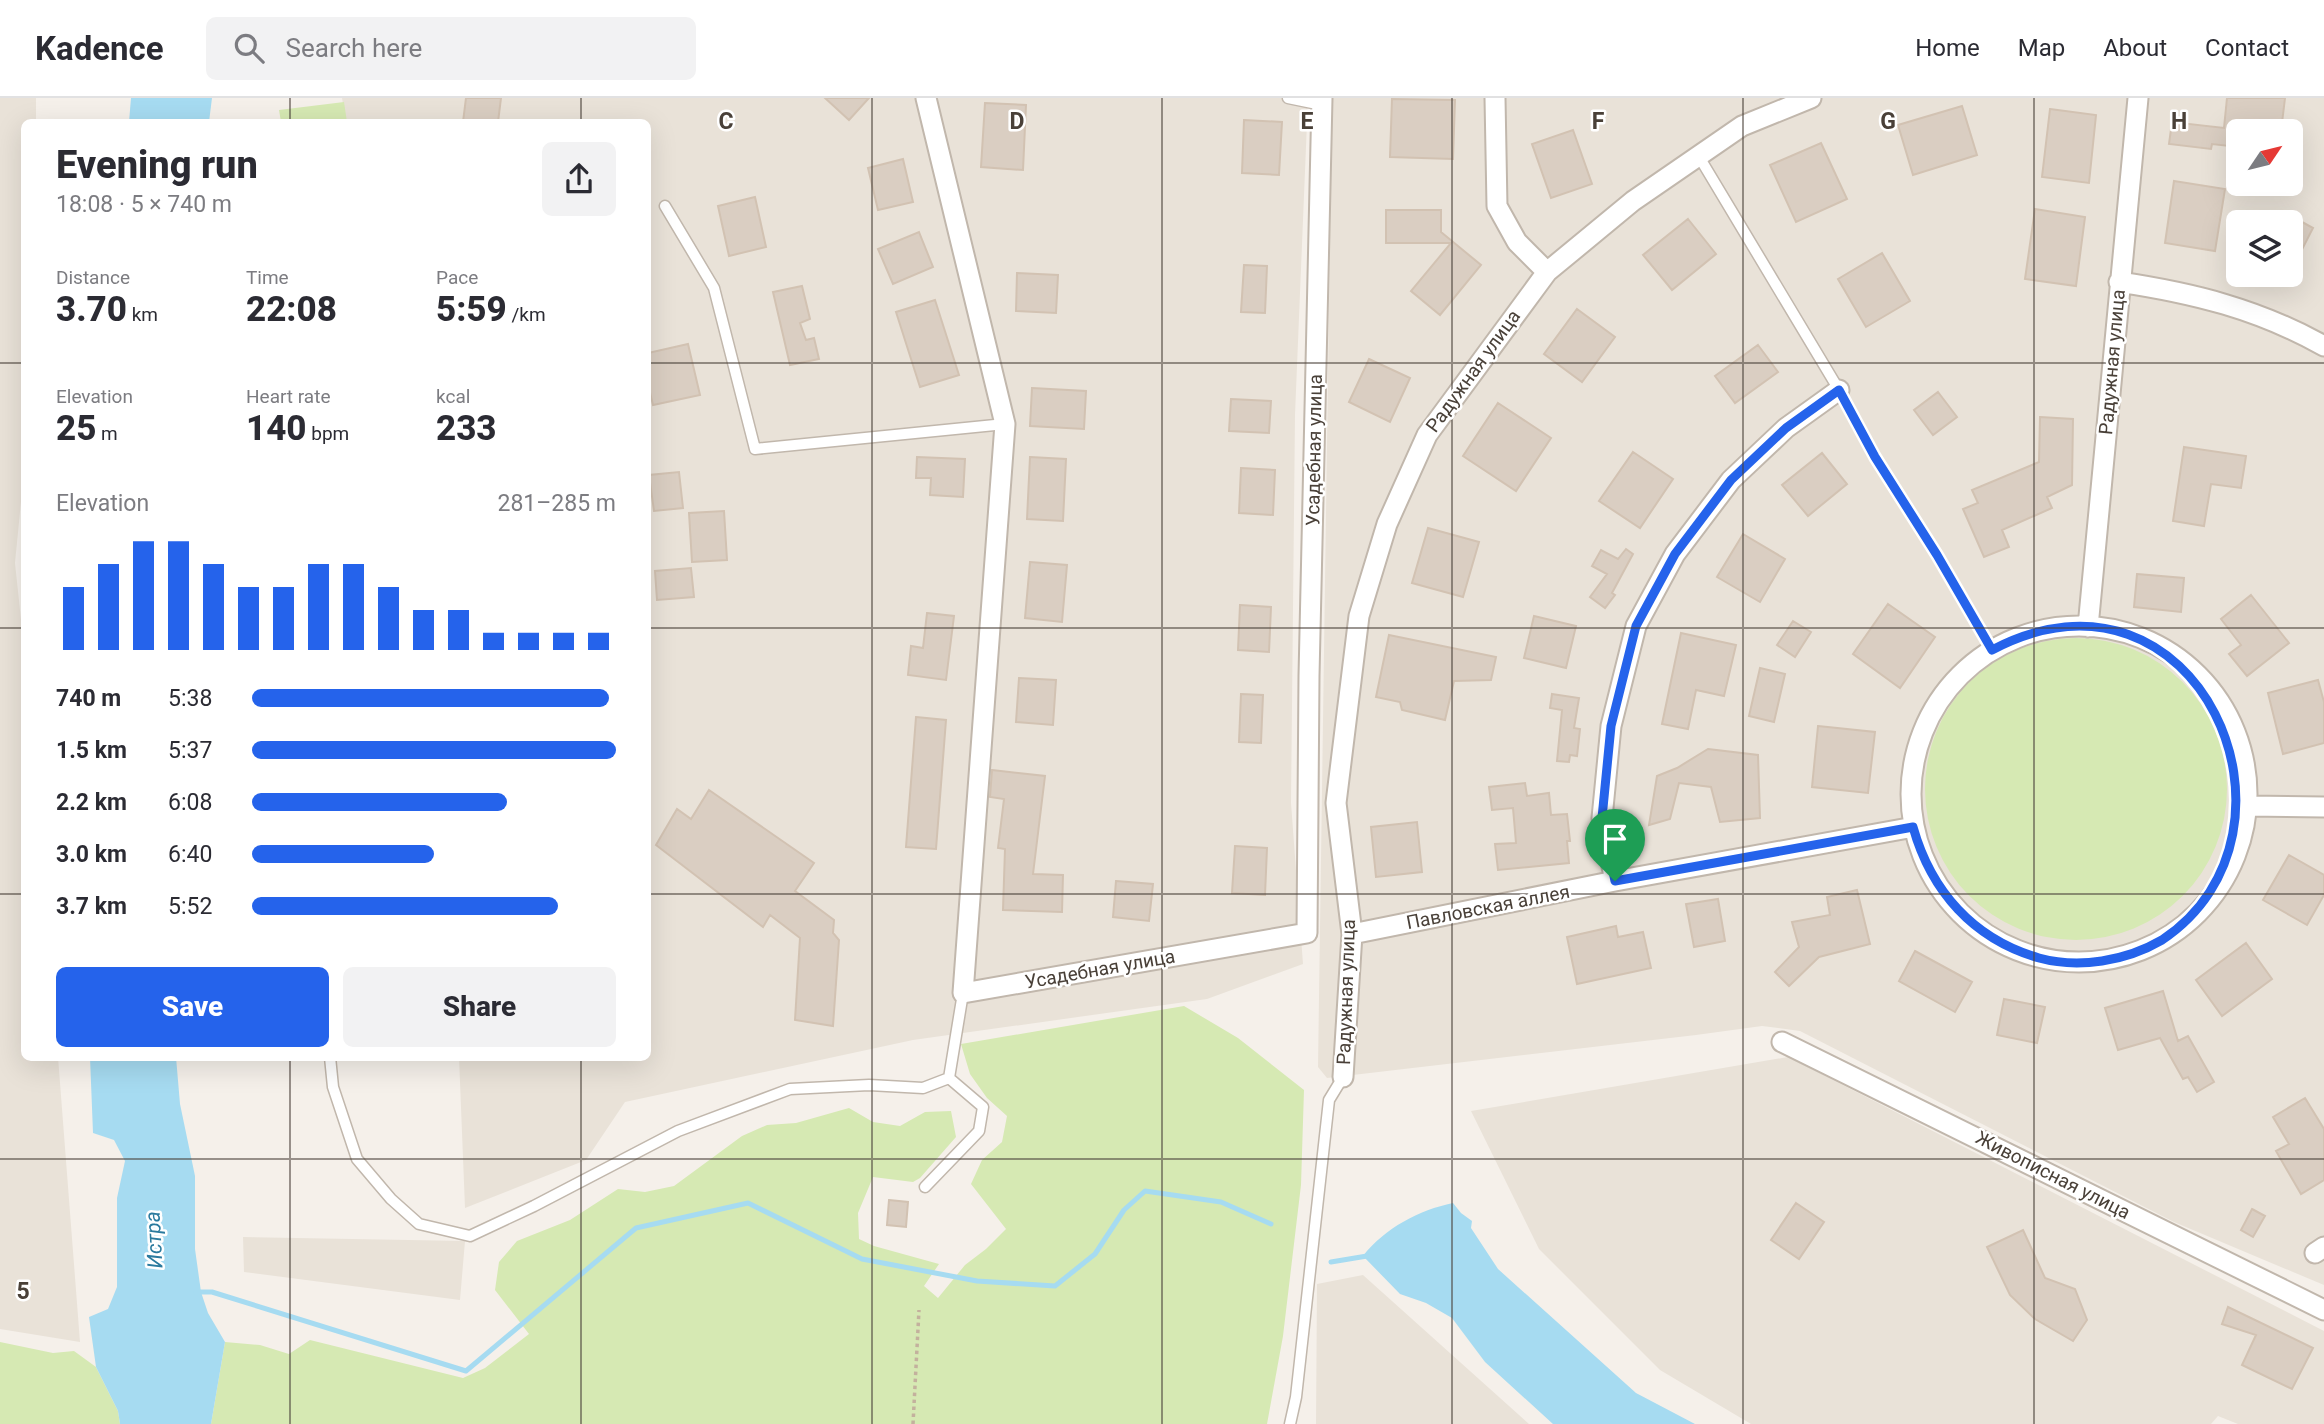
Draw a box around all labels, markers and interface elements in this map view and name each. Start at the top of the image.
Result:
search box [206,17,696,80]
text: Kadence [35,29,164,68]
icon: search [230,29,268,67]
text: Search here [286,33,422,63]
text: Home [1915,34,1980,62]
text: Map [2018,34,2065,62]
text: About [2103,34,2167,62]
text: Contact [2205,34,2289,62]
text: C [718,108,734,135]
text: D [1010,108,1024,135]
text: E [1301,108,1314,135]
text: F [1592,108,1605,135]
text: G [1880,108,1896,135]
text: H [2171,108,2187,135]
north arrow [2226,119,2303,196]
map controls [2226,119,2303,287]
button: share [542,142,616,216]
text: Evening run [56,143,258,187]
text: 18:08 · 5 × 740 m [56,191,232,218]
button: layers [2226,210,2303,287]
text: Distance [56,266,130,289]
text: Time [246,266,289,289]
text: Pace [436,266,478,289]
street label: Радужная улица [2094,288,2130,436]
text: 3.70 [56,289,127,330]
text: 22:08 [246,289,337,330]
text: 5:59 [436,289,507,330]
text: km [127,303,158,326]
text: /km [507,303,546,326]
street label: Радужная улица [1421,305,1525,437]
street label: Усадебная улица [1301,374,1327,526]
text: Elevation [56,385,133,408]
text: Heart rate [246,385,331,408]
text: kcal [436,385,470,408]
text: 25 [56,408,96,449]
text: 140 [246,408,307,449]
text: 233 [436,408,497,449]
text: m [96,422,118,445]
text: bpm [307,422,349,445]
text: Elevation [56,490,149,517]
text: 281–285 m [497,490,616,517]
text: 740 m [56,685,121,712]
text: 5:38 [168,685,212,712]
text: 1.5 km [56,737,127,764]
text: 5:37 [168,737,212,764]
text: 2.2 km [56,789,127,816]
text: 6:08 [168,789,212,816]
pin [1585,809,1645,881]
icon: arrive [1596,820,1634,858]
text: 3.0 km [56,841,127,868]
text: 6:40 [168,841,212,868]
street label: Павловская аллея [1404,880,1572,934]
text: 3.7 km [56,893,127,920]
text: 5:52 [168,893,212,920]
street label: Радужная улица [1332,919,1360,1065]
street label: Усадебная улица [1023,944,1177,994]
button: Save [56,967,329,1047]
button: Share [343,967,616,1047]
street label: Живописная улица [1972,1126,2134,1224]
water label: Истра [141,1211,167,1269]
text: 5 [16,1278,30,1305]

